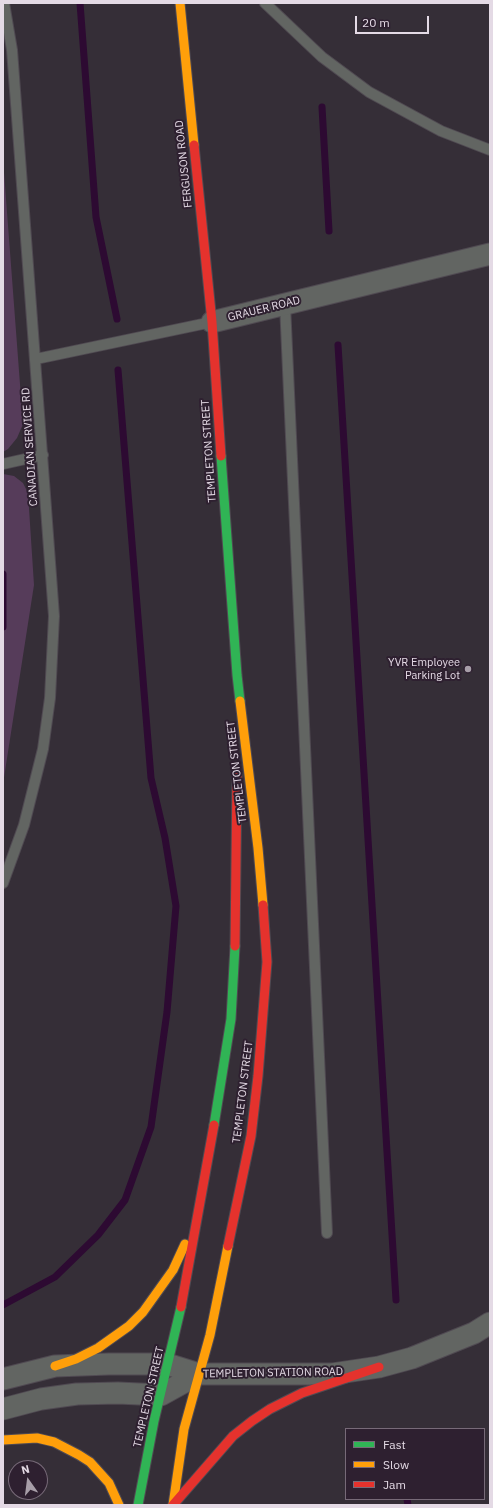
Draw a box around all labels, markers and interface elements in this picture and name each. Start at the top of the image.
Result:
scale bar [357,8,431,34]
text: 20 m [362,15,390,30]
street label: FERGUSON ROAD [173,119,195,209]
street label: GRAUER ROAD [226,294,302,324]
street label: CANADIAN SERVICE RD [19,387,41,507]
street label: TEMPLETON STREET [199,399,219,503]
place label: YVR Employee Parking Lot [388,656,460,682]
marker: YVR Employee Parking Lot [463,664,473,674]
street label: TEMPLETON STREET [224,720,250,824]
street label: TEMPLETON STREET [230,1040,256,1144]
street label: TEMPLETON STREET [131,1345,167,1449]
street label: TEMPLETON STATION ROAD [203,1365,343,1381]
legend [345,1428,485,1500]
text: Fast [383,1437,406,1452]
text: Slow [383,1457,409,1472]
north arrow [8,1460,48,1500]
text: N [20,1462,31,1477]
text: Jam [383,1477,406,1492]

